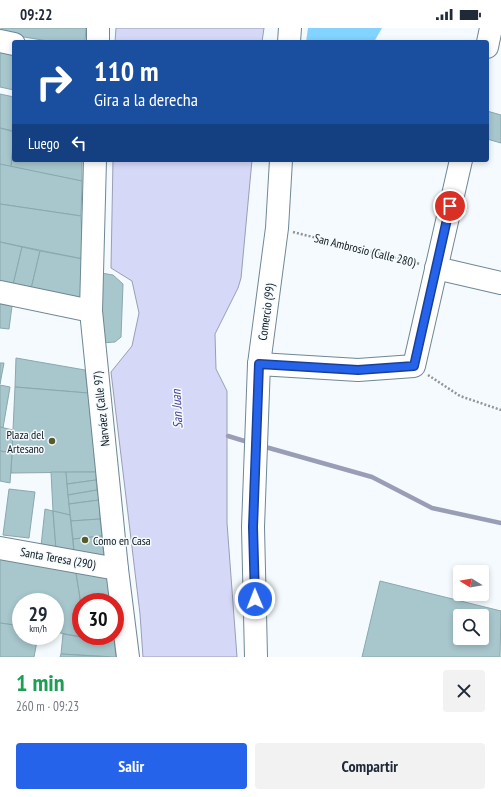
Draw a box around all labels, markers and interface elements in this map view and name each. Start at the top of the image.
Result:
text: 09:22 [20,5,52,24]
text: 110 m [94,52,158,89]
icon: right [28,56,80,108]
text: Gira a la derecha [94,88,198,111]
icon: left [68,132,90,154]
text: Luego [28,134,60,153]
pin [433,189,467,223]
icon: arrive [439,195,461,217]
street label: San Ambrosio (Calle 280) [313,230,417,270]
street label: Comercio (99) [255,282,277,341]
street label: Narváez (Calle 97) [90,371,112,447]
water label: San Juan [167,388,187,429]
place label: Plaza del Artesano [6,427,44,456]
marker: Plaza del Artesano [47,436,57,446]
place label: Como en Casa [93,533,151,548]
marker: Como en Casa [80,535,90,545]
street label: Santa Teresa (290) [19,544,97,572]
north arrow [453,565,489,601]
map controls [453,565,489,645]
position arrow [234,578,276,620]
speed limit sign: 30 [72,593,124,645]
text: 29 [28,601,48,627]
button: search [453,609,489,645]
text: km/h [29,622,47,635]
text: 1 min [16,667,64,698]
button: close [443,670,485,712]
text: 260 m · 09:23 [16,698,79,715]
button: Salir [16,743,247,789]
button: Compartir [255,743,485,789]

